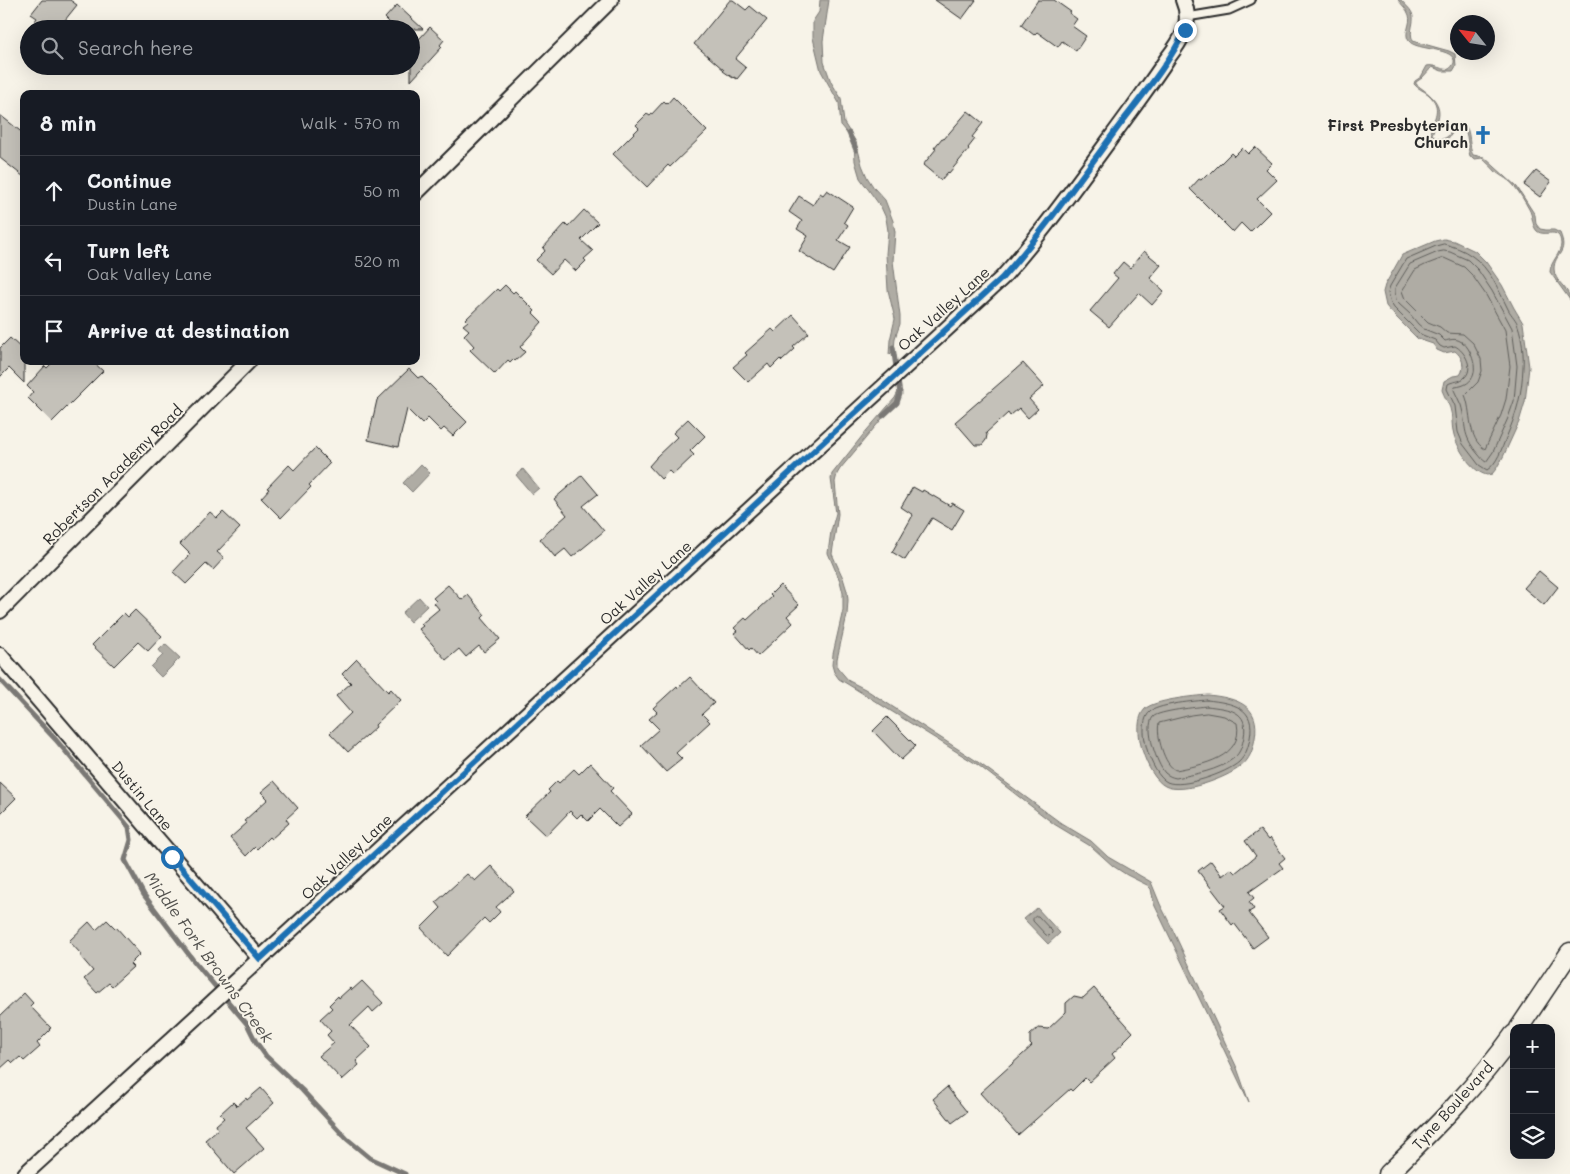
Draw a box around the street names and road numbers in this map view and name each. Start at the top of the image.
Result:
street label: Oak Valley Lane [893,262,994,355]
street label: Robertson Academy Road [38,400,187,549]
street label: Oak Valley Lane [595,536,696,629]
street label: Dustin Lane [108,756,178,834]
street label: Oak Valley Lane [297,809,396,904]
street label: Tyne Boulevard [1407,1057,1497,1154]

